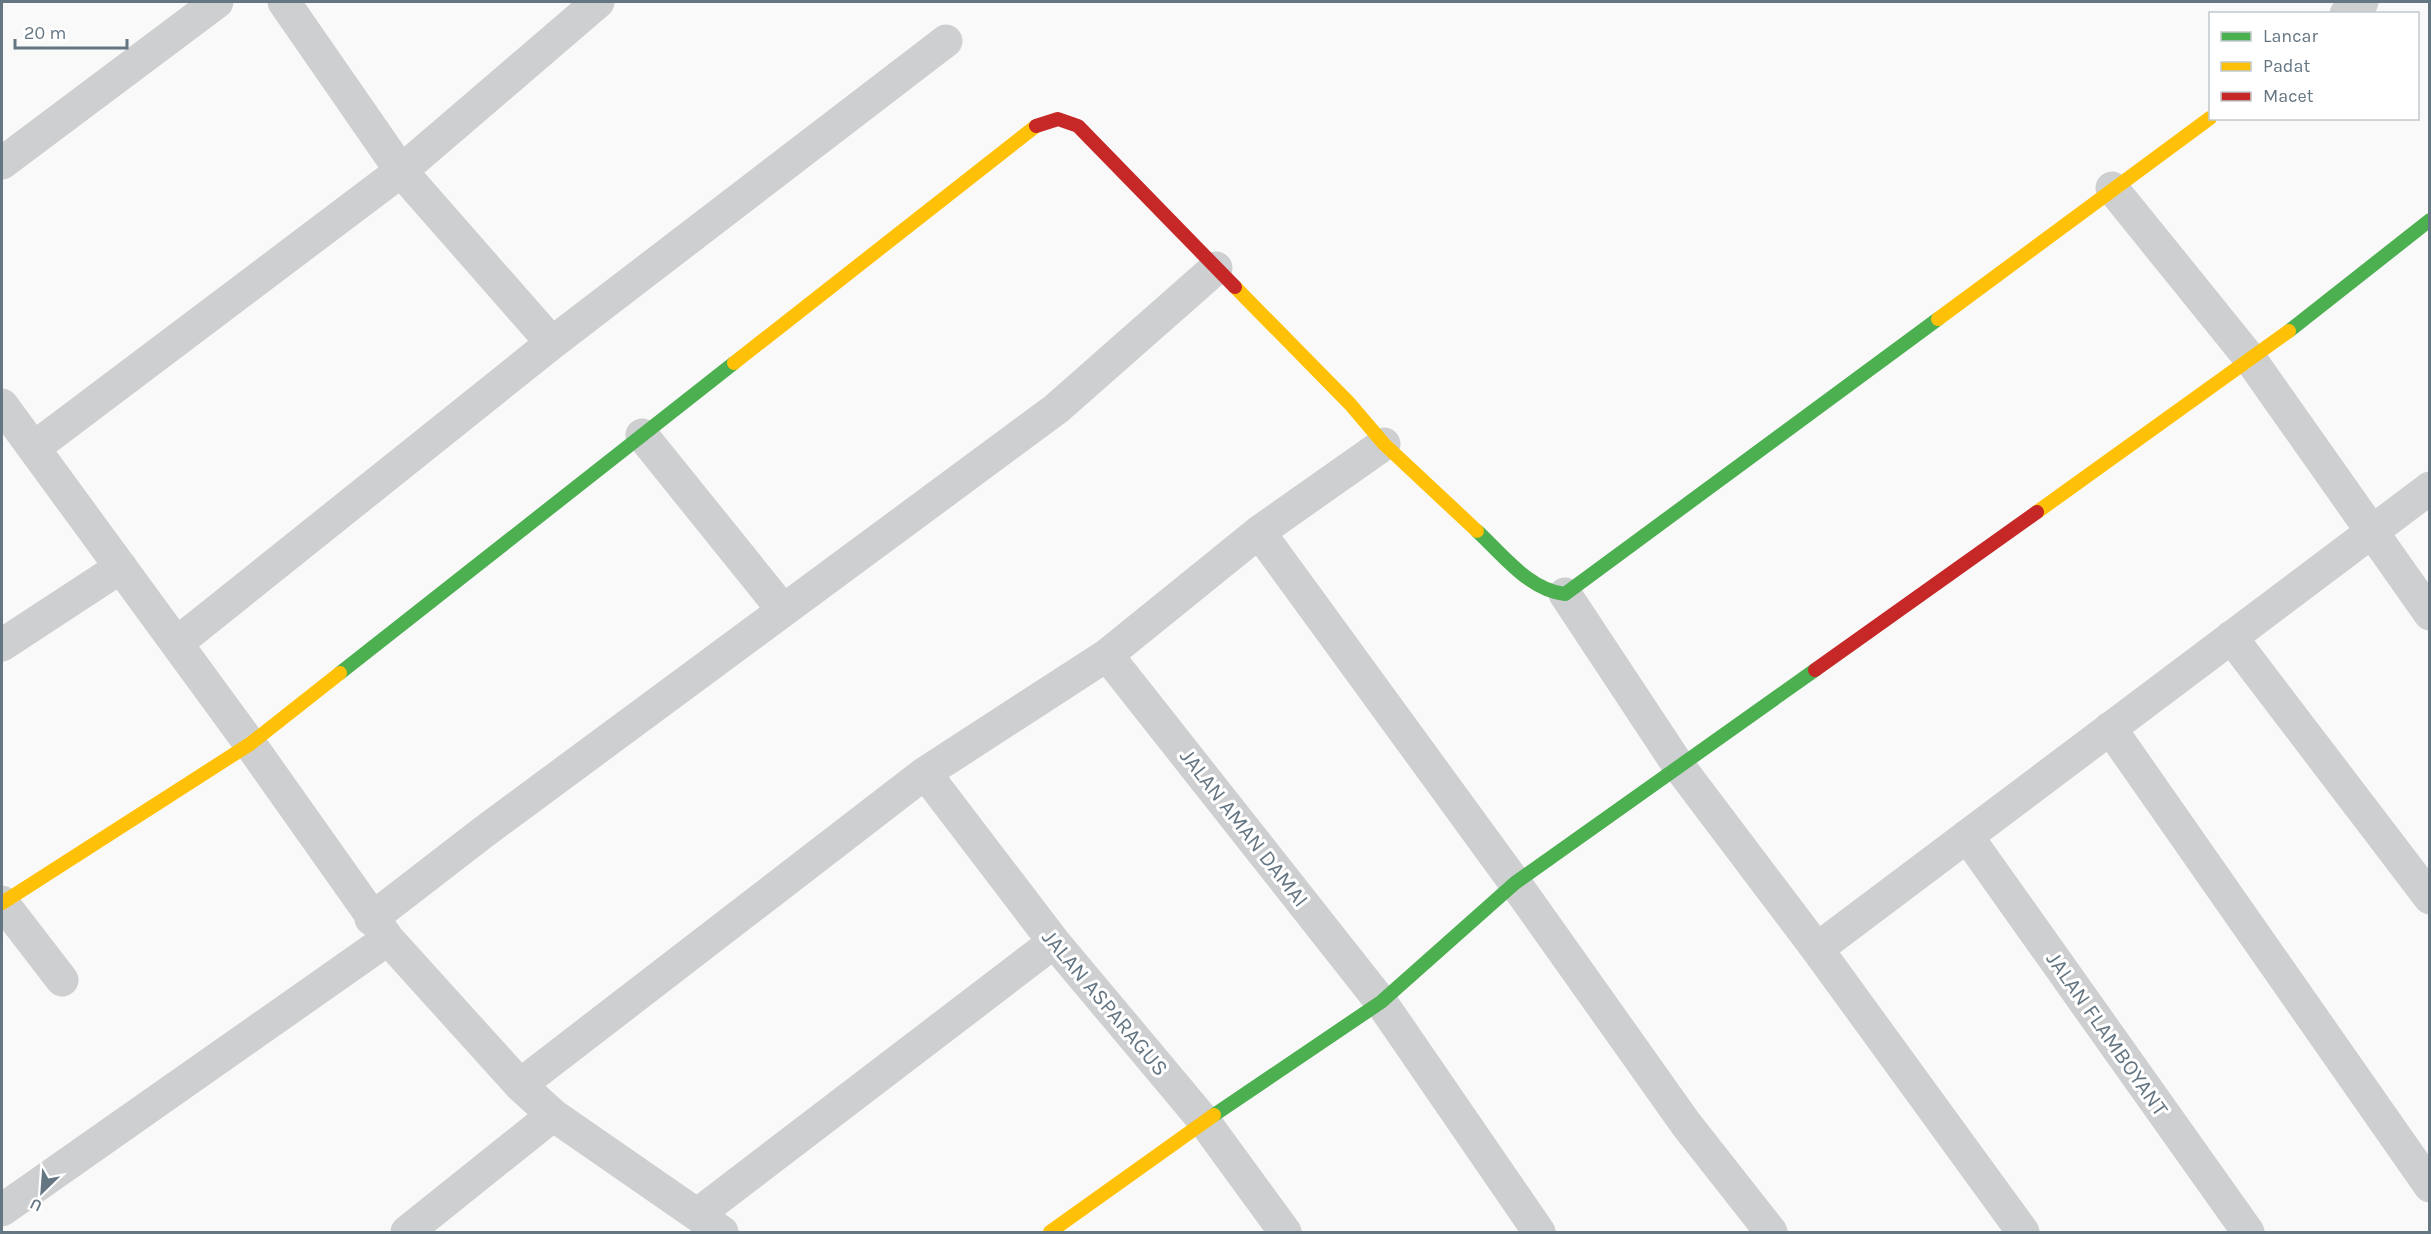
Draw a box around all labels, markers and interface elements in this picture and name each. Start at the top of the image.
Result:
scale bar [15,12,128,50]
legend [2209,12,2419,120]
text: 20 m [24,22,66,44]
text: Lancar [2263,25,2318,47]
text: Padat [2263,55,2310,77]
text: Macet [2263,85,2314,107]
street label: JALAN AMAN DAMAI [1174,744,1314,912]
street label: JALAN ASPARAGUS [1036,925,1174,1081]
street label: JALAN FLAMBOYANT [2041,947,2173,1121]
north arrow [12,1162,72,1222]
text: U [27,1194,45,1216]

